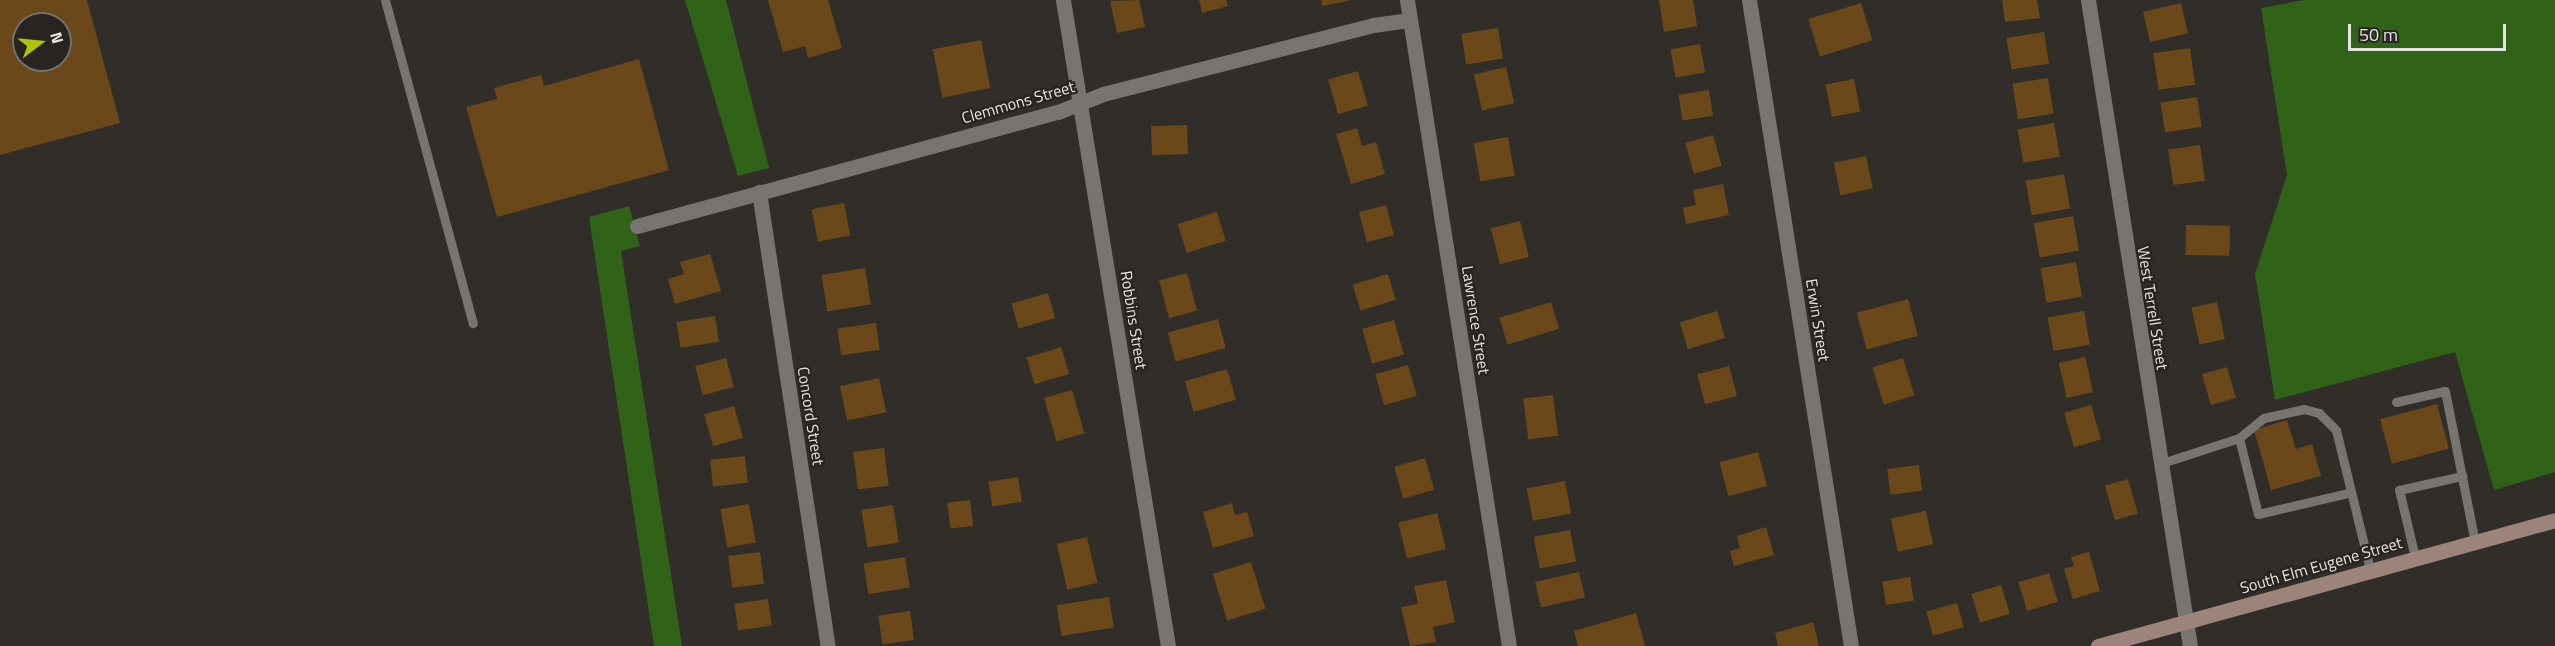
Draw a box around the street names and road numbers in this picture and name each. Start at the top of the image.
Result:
street label: Clemmons Street [959,77,1077,127]
street label: West Terrell Street [2134,245,2172,371]
street label: Lawrence Street [1458,264,1494,376]
street label: Robbins Street [1117,269,1151,371]
street label: Erwin Street [1802,277,1834,363]
street label: Concord Street [794,365,828,467]
street label: South Elm Eugene Street [2238,533,2404,597]

